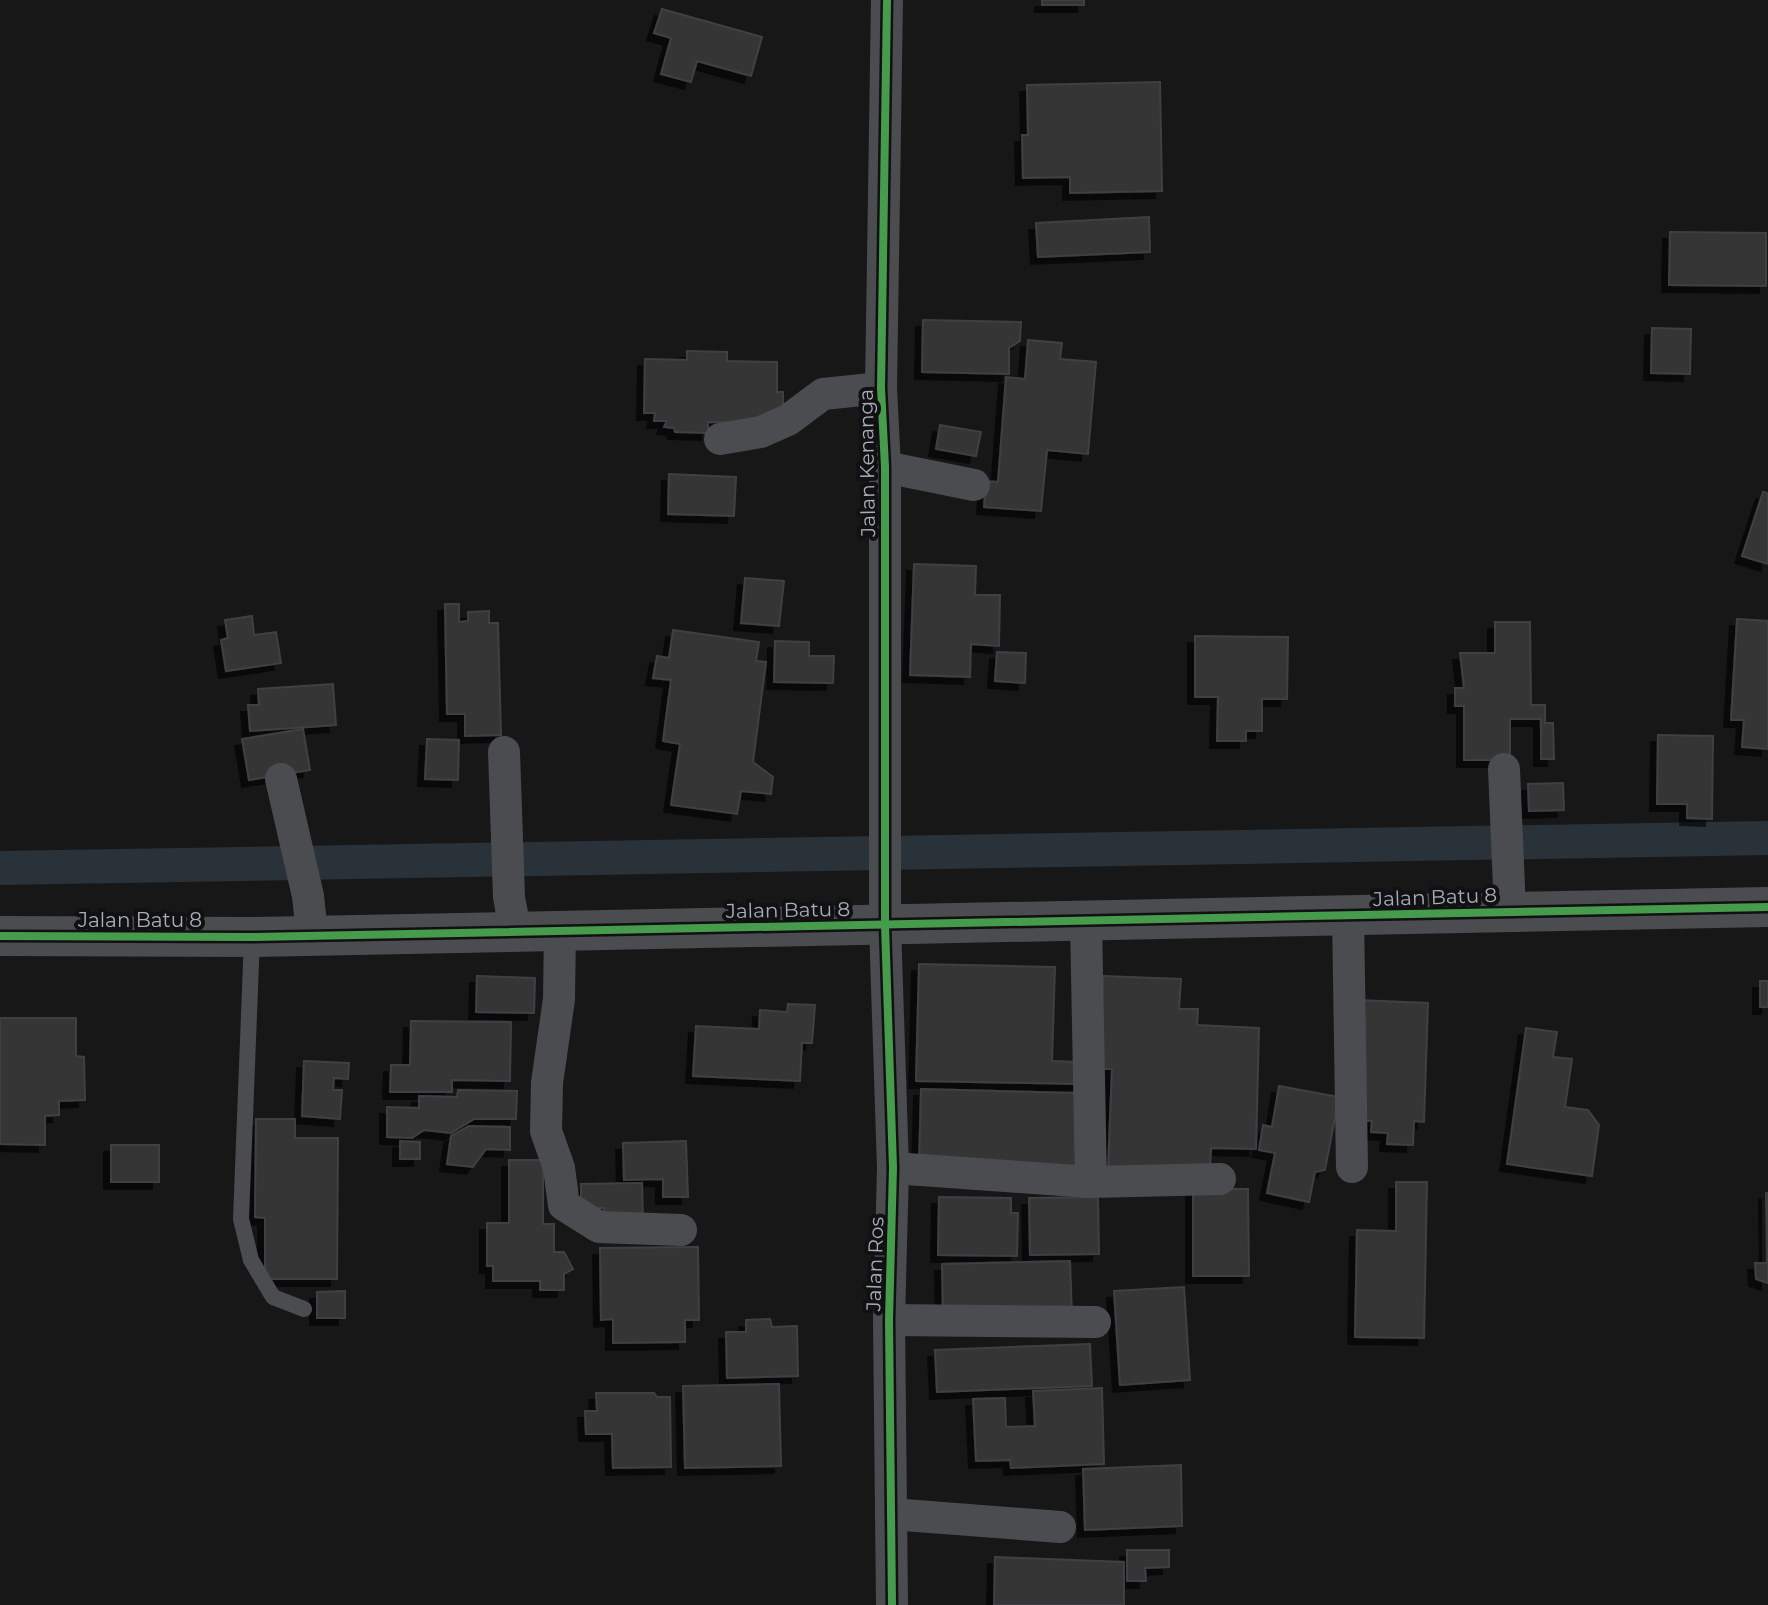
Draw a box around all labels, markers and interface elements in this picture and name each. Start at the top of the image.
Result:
street label: Jalan Kenanga [854,389,880,538]
street label: Jalan Batu 8 [1372,883,1497,911]
street label: Jalan Batu 8 [725,897,850,923]
street label: Jalan Batu 8 [77,908,202,932]
street label: Jalan Ros [861,1216,889,1313]

